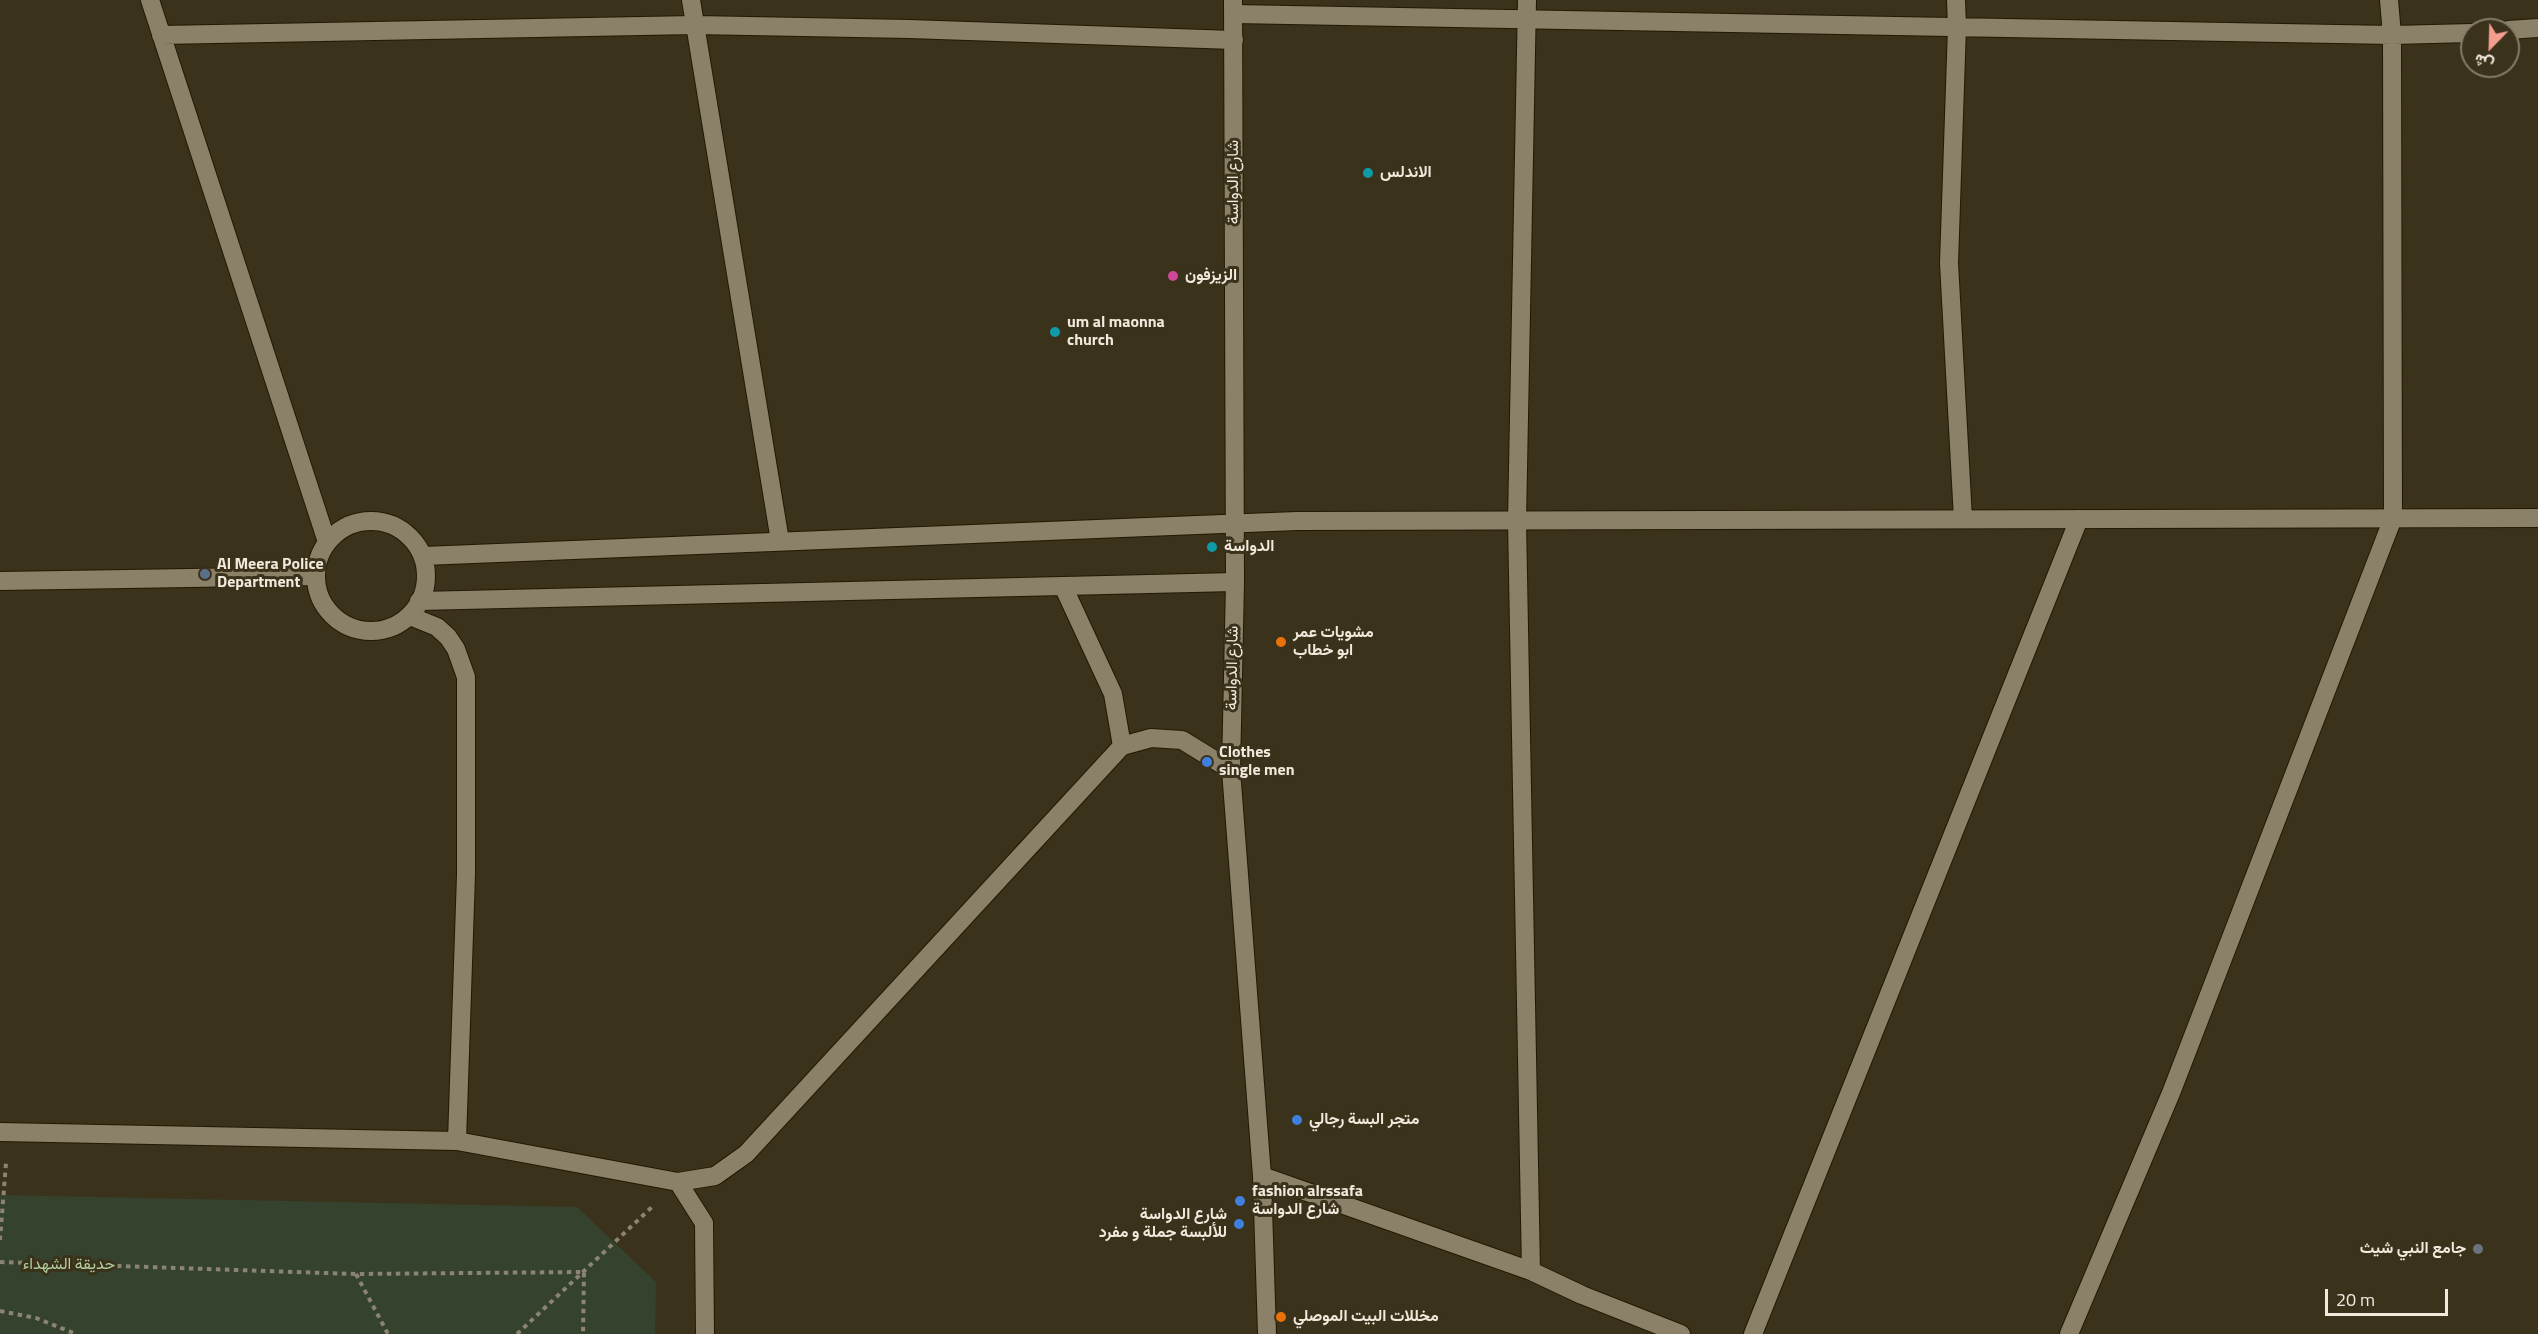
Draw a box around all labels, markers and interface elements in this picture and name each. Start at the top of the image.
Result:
north arrow [2460,18,2520,78]
text: ش [2470,48,2497,78]
street label: شارع الدواسة [1224,140,1244,224]
place label: الاندلس [1380,163,1432,183]
marker: الاندلس [1361,166,1375,180]
place label: الزيزفون [1185,266,1237,286]
marker: الزيزفون [1166,269,1180,283]
place label: um al maonna church [1067,313,1165,351]
marker: um al maonna church [1048,325,1062,339]
place label: الدواسة [1224,537,1274,557]
marker: الدواسة [1205,540,1219,554]
place label: Al Meera Police Department [217,555,324,593]
marker: Al Meera Police Department [198,567,212,581]
place label: مشويات عمر ابو خطاب [1293,623,1374,661]
street label: شارع الدواسة [1223,626,1243,710]
marker: مشويات عمر ابو خطاب [1274,635,1288,649]
place label: Clothes single men [1219,743,1295,781]
marker: Clothes single men [1200,755,1214,769]
place label: متجر البسة رجالي [1309,1110,1419,1130]
marker: متجر البسة رجالي [1290,1113,1304,1127]
place label: fashion alrssafa شارع الدواسة [1252,1182,1363,1220]
marker: fashion alrssafa شارع الدواسة [1233,1194,1247,1208]
place label: شارع الدواسة للألبسة جملة و مفرد [1099,1205,1227,1243]
marker: شارع الدواسة للألبسة جملة و مفرد [1232,1217,1246,1231]
place label: جامع النبي شيث [2360,1239,2466,1259]
marker: جامع النبي شيث [2471,1242,2485,1256]
park label: حديقة الشهداء [23,1255,115,1275]
scale bar [2328,1277,2451,1315]
text: 20 m [2336,1286,2375,1313]
place label: مخللات البيت الموصلي [1293,1307,1439,1327]
marker: مخللات البيت الموصلي [1274,1310,1288,1324]

